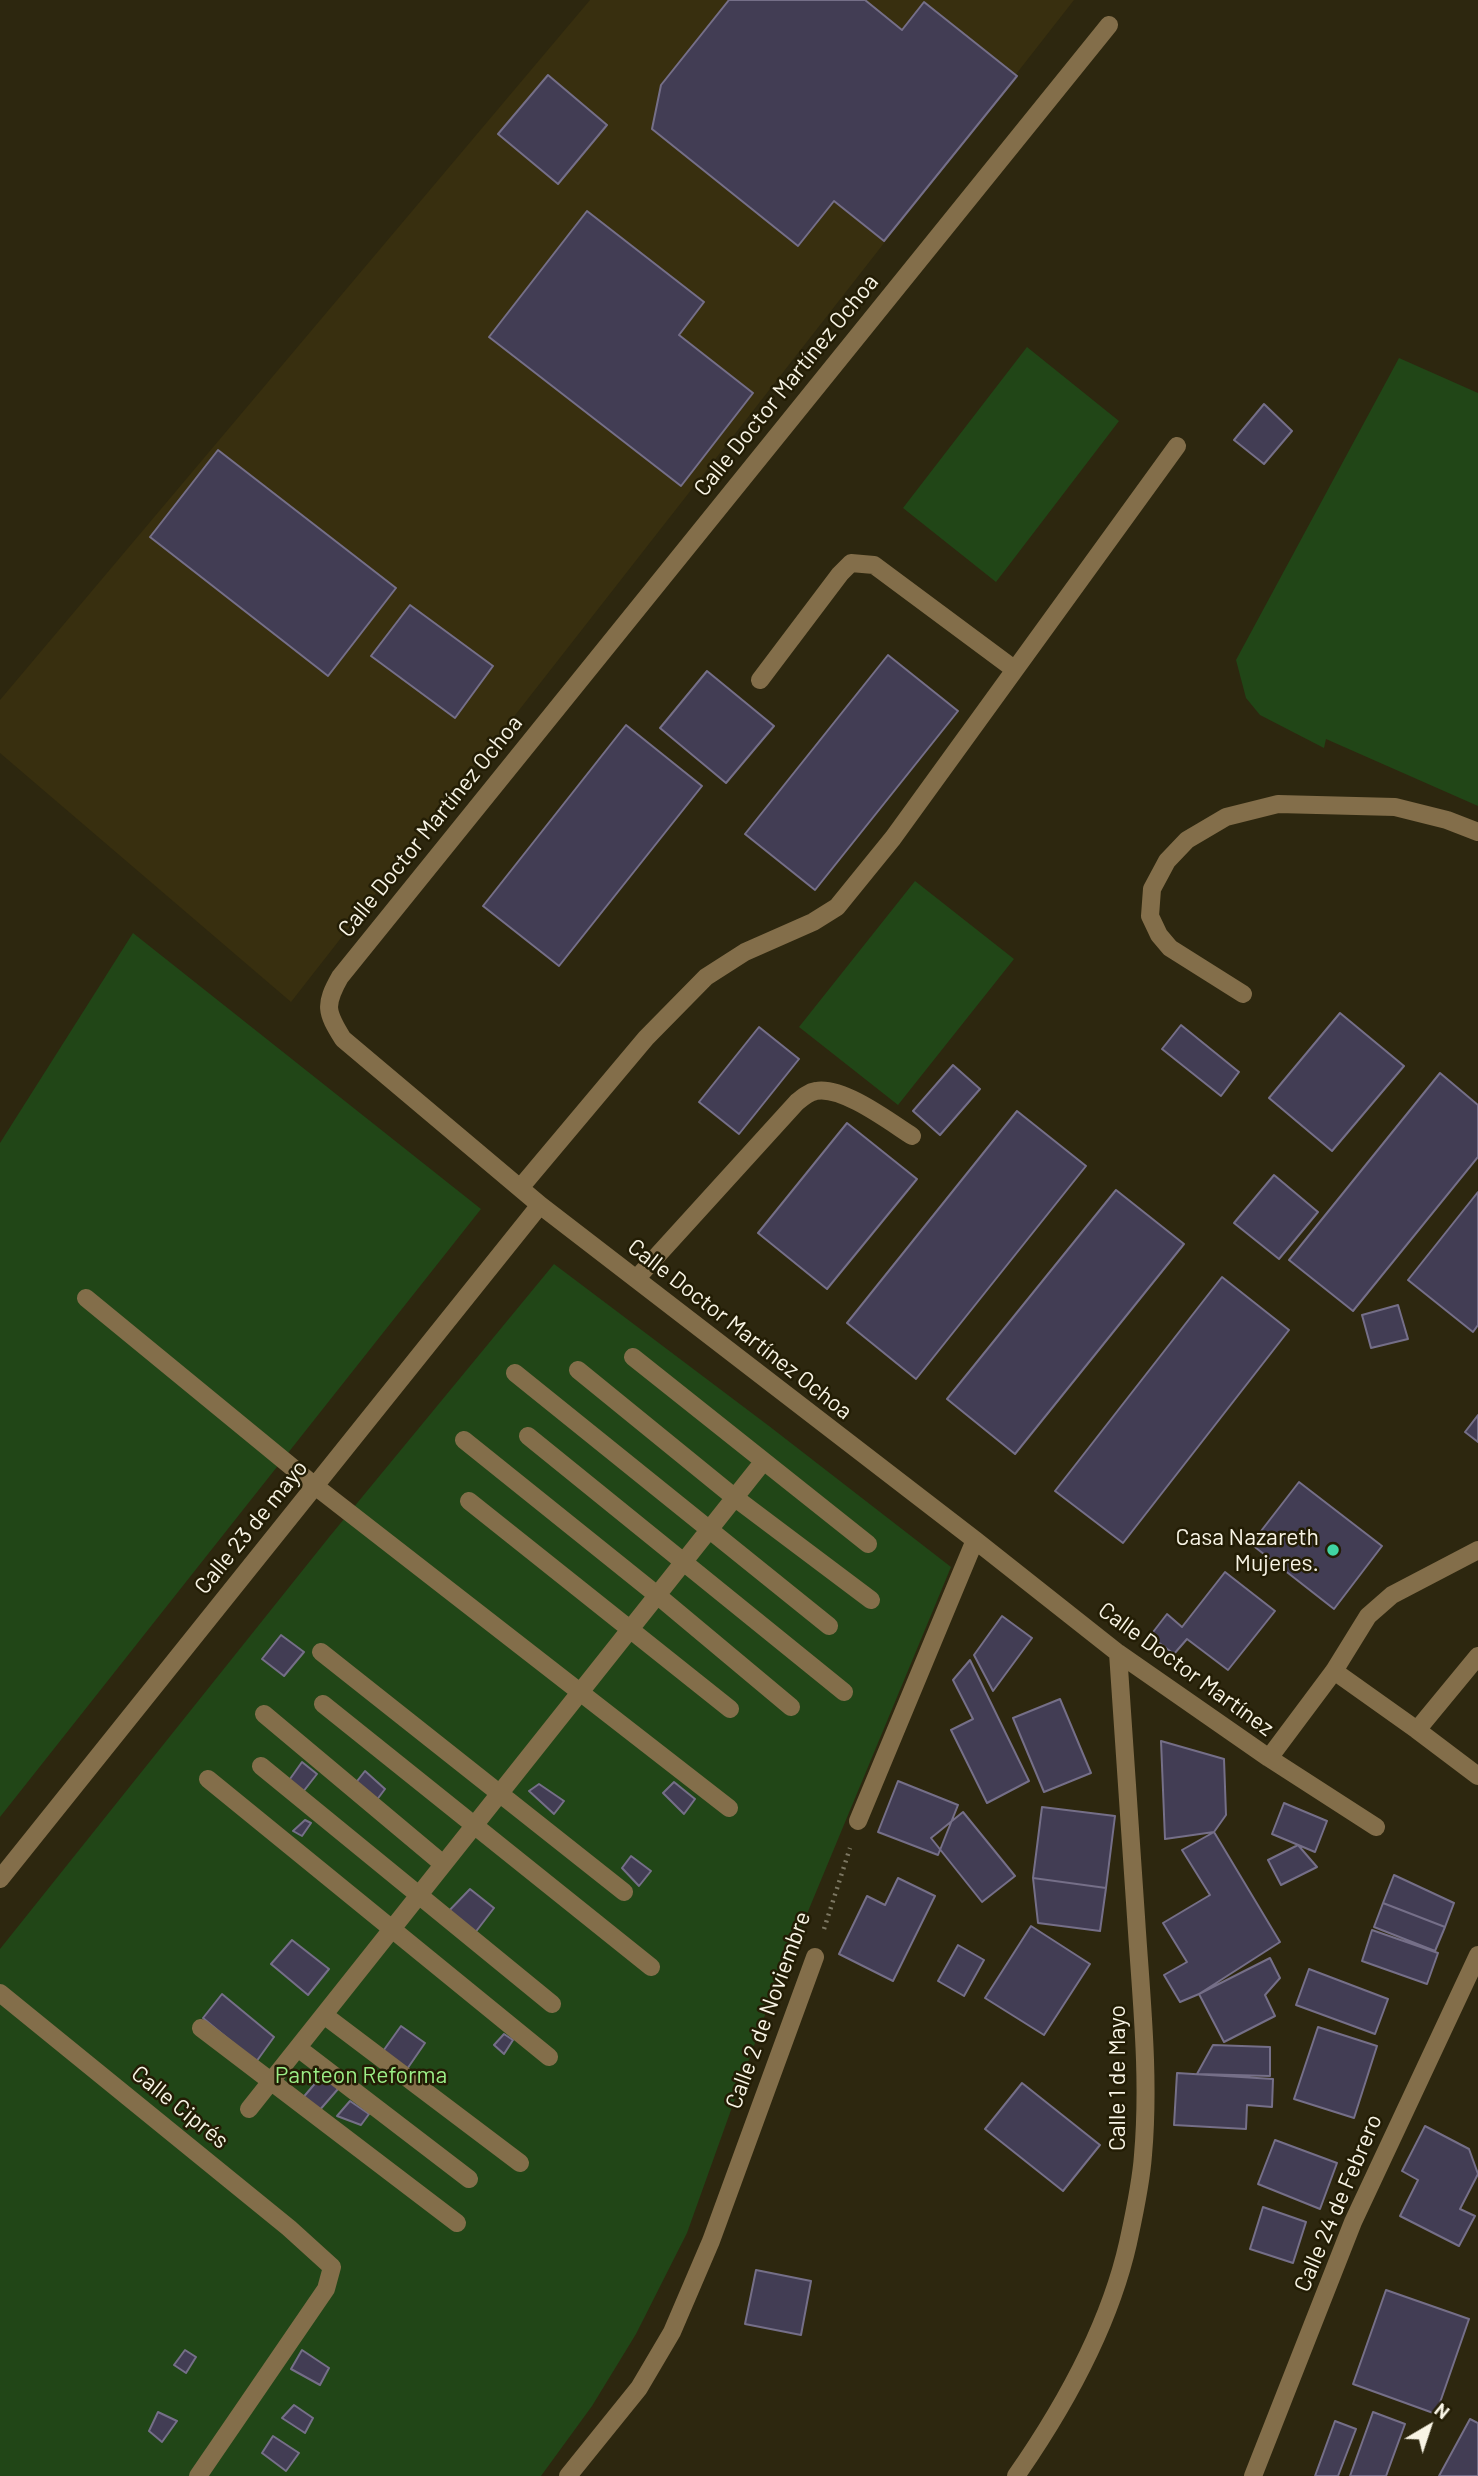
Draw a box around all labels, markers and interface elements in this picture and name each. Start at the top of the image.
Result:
street label: Calle Doctor Martínez Ochoa [688,268,884,502]
street label: Calle Doctor Martínez Ochoa [332,709,528,943]
street label: Calle Doctor Martínez Ochoa [622,1233,858,1425]
street label: Calle 23 de mayo [189,1454,313,1600]
place label: Casa Nazareth Mujeres. [1176,1523,1319,1577]
marker: Casa Nazareth Mujeres. [1325,1542,1341,1558]
street label: Calle Doctor Martínez [1093,1596,1279,1742]
street label: Calle 2 de Noviembre [719,1908,817,2112]
street label: Calle 1 de Mayo [1103,2005,1131,2151]
street label: Calle Ciprés [126,2059,234,2155]
park label: Panteon Reforma [275,2061,447,2089]
street label: Calle 24 de Febrero [1288,2110,1388,2296]
north arrow [1394,2392,1464,2462]
text: N [1430,2397,1455,2423]

